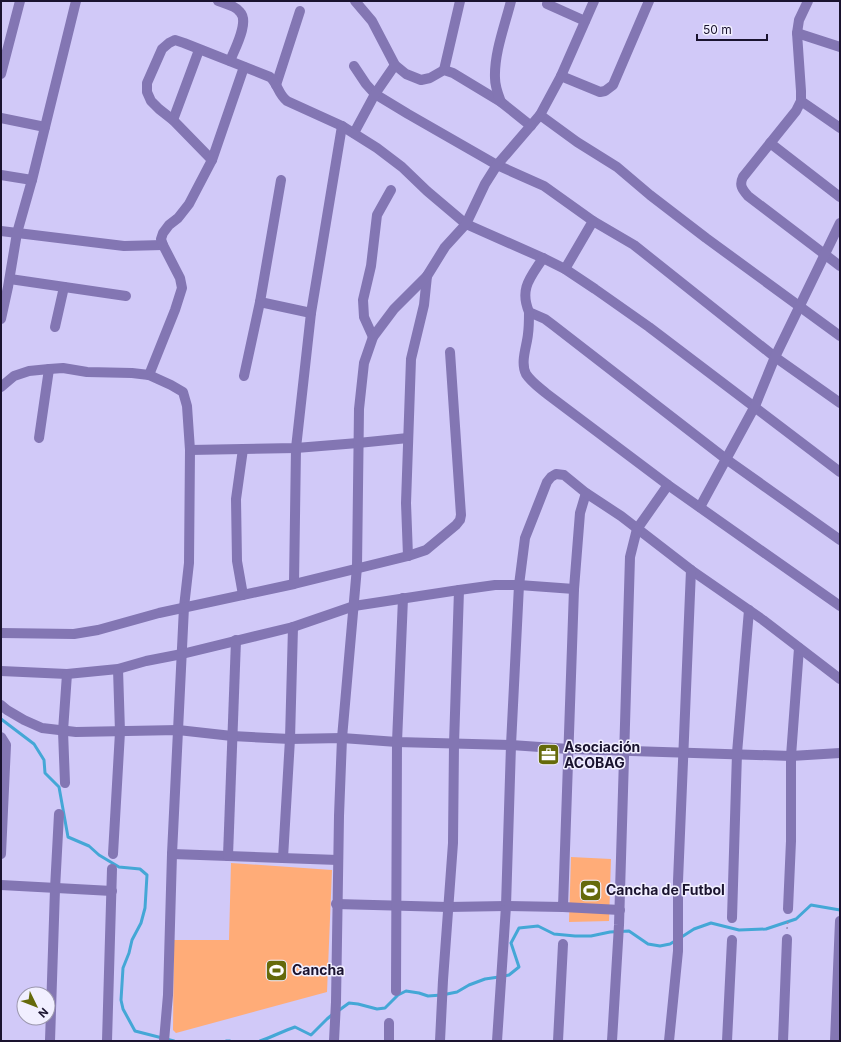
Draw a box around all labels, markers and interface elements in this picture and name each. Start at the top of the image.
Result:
scale bar [697,16,767,42]
text: 50 m [703,22,732,37]
place label: Asociación ACOBAG [564,738,640,771]
office icon: Asociación ACOBAG [536,742,562,768]
sports icon: Cancha de Futbol [577,877,603,903]
place label: Cancha de Futbol [606,881,725,898]
sports icon: Cancha [264,957,290,983]
place label: Cancha [292,961,344,978]
north arrow [16,986,56,1026]
text: N [35,1005,51,1021]

